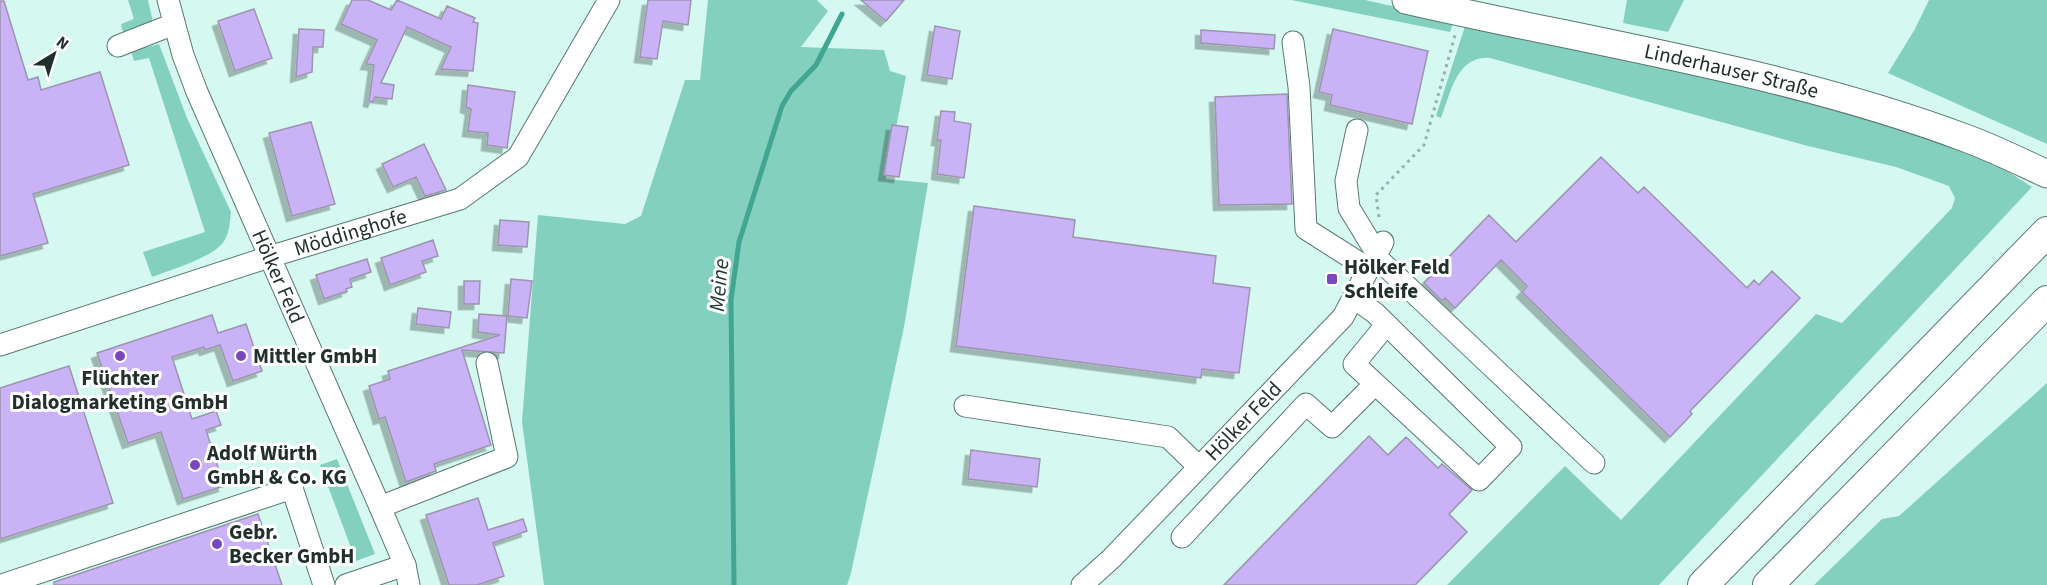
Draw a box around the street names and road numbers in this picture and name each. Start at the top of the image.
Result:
street label: Linderhauser Straße [1641,36,1822,106]
street label: Möddinghofe [290,201,410,264]
street label: Hölker Feld [244,225,312,328]
street label: Hölker Feld [1198,375,1289,468]

